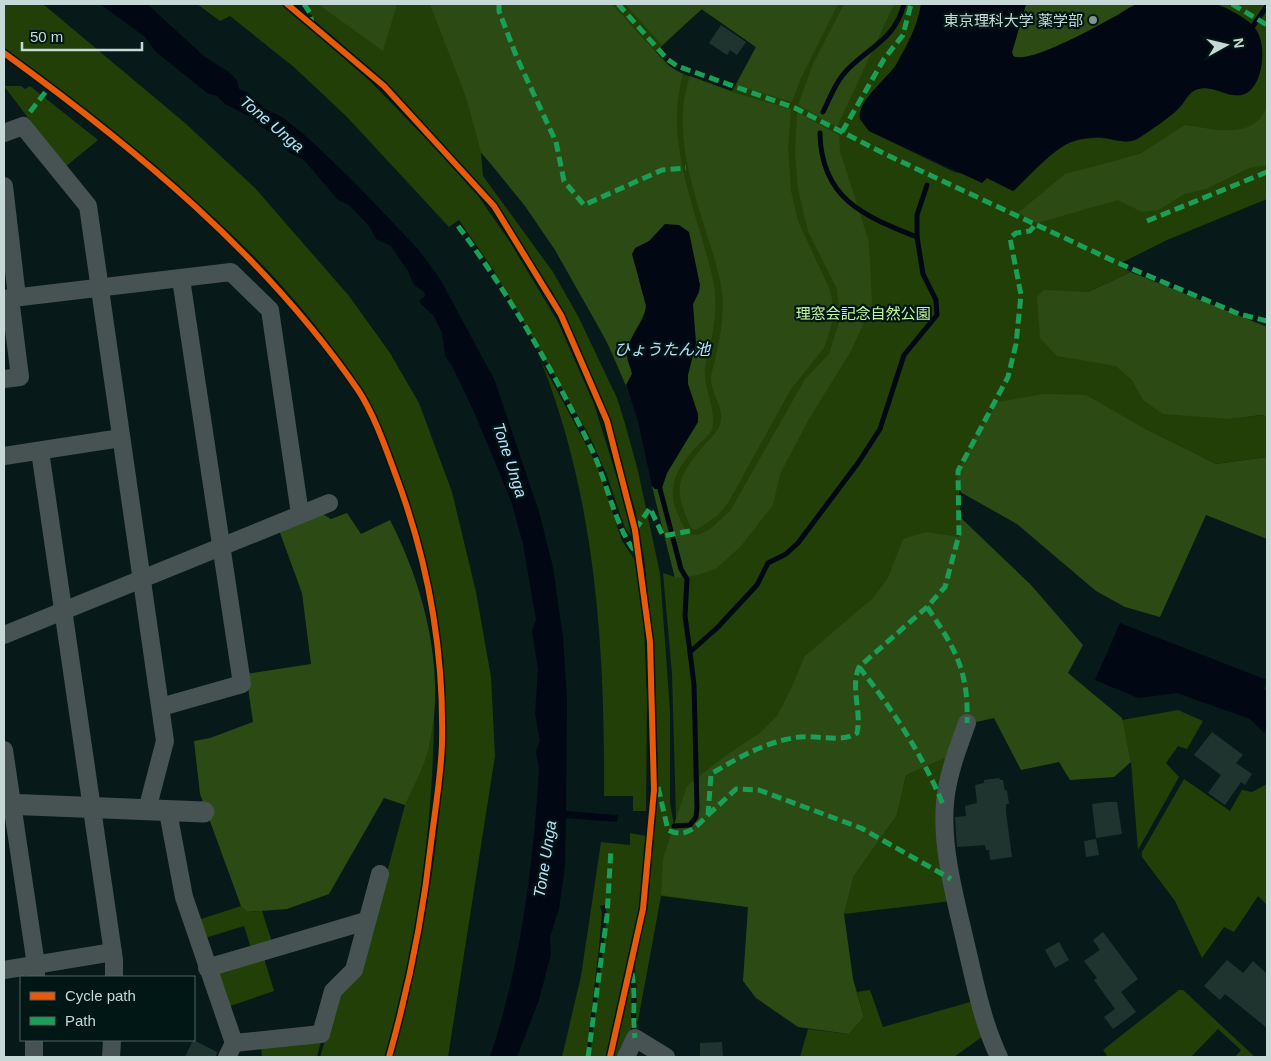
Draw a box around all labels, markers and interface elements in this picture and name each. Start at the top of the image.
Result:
place label: 東京理科大学 薬学部 [944,12,1083,29]
marker: 東京理科大学 薬学部 [1087,14,1099,26]
scale bar [22,20,142,52]
north arrow [1201,20,1251,70]
text: 50 m [30,28,63,45]
text: N [1230,37,1248,49]
water label: Tone Unga [237,93,307,156]
park label: 理窓会記念自然公園 [795,305,931,322]
water label: ひょうたん池 [614,341,712,358]
water label: Tone Unga [490,420,530,500]
water label: Tone Unga [531,819,559,899]
legend [20,976,195,1041]
text: Cycle path [65,987,136,1004]
text: Path [65,1012,96,1029]

